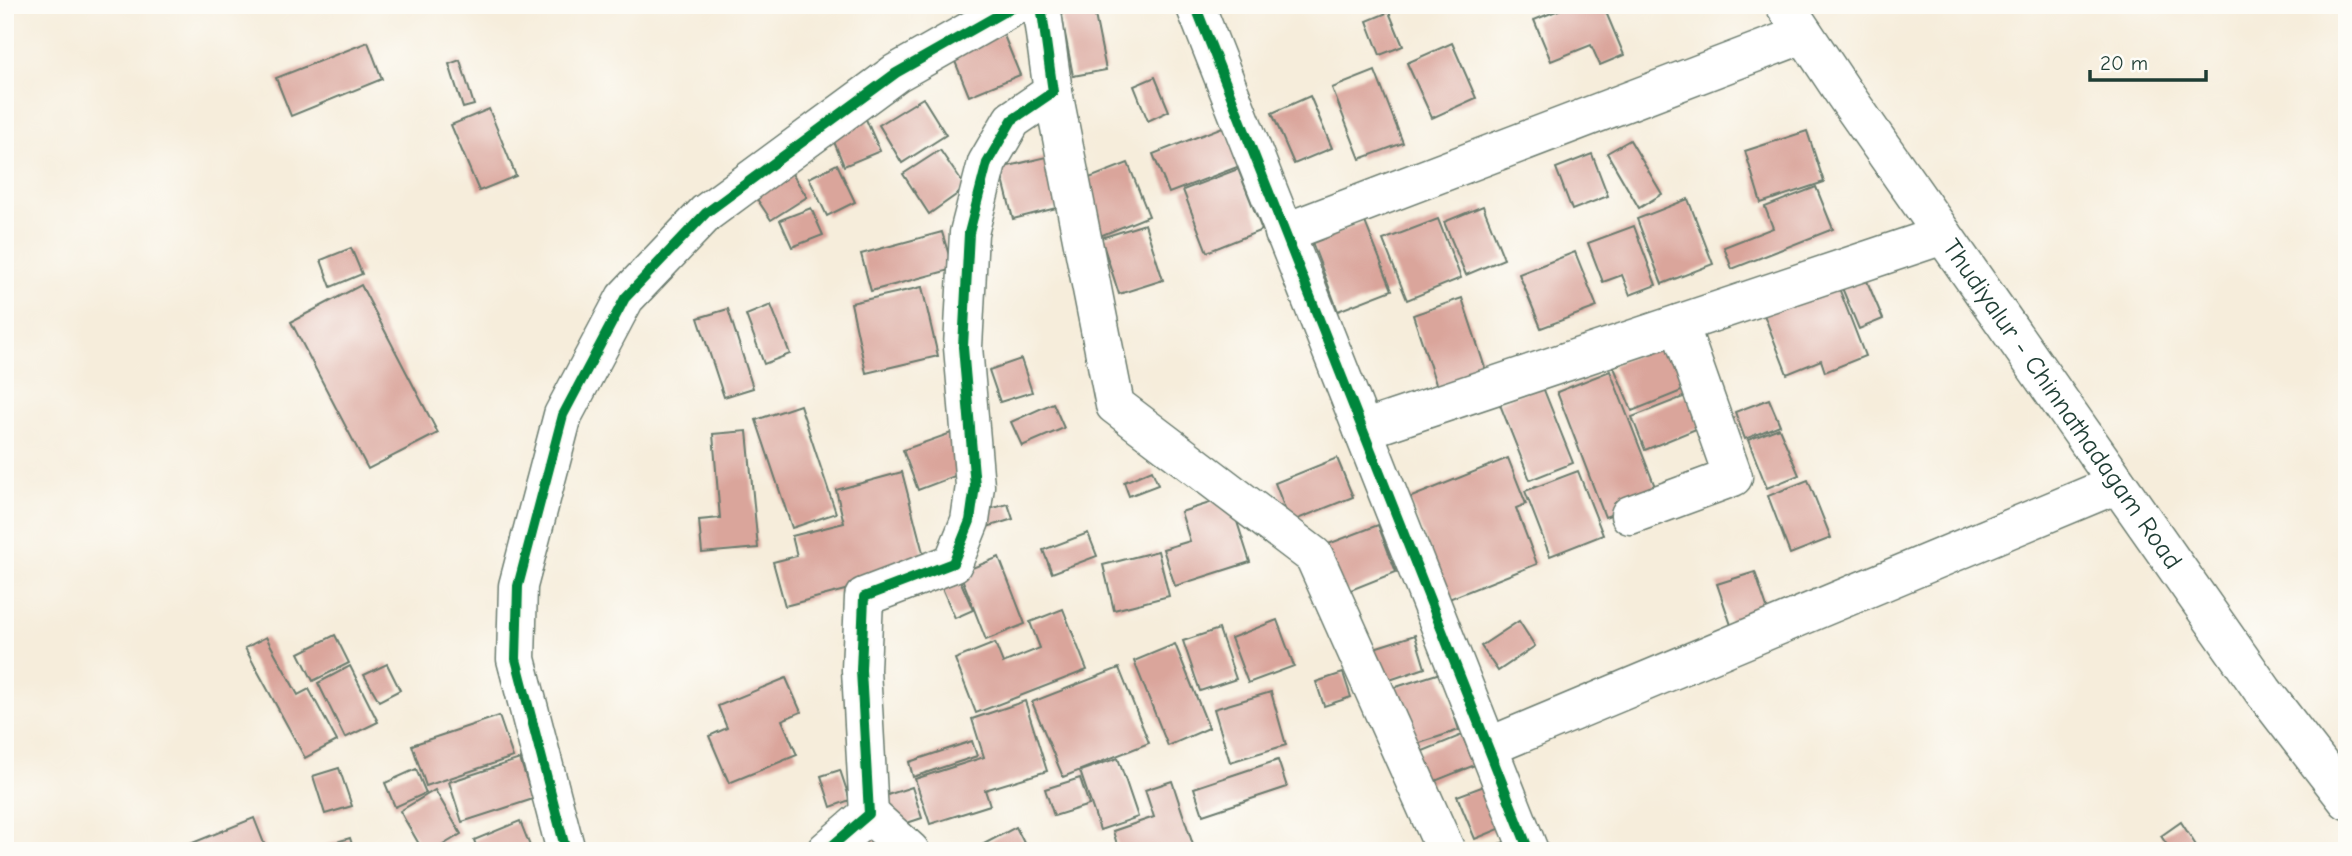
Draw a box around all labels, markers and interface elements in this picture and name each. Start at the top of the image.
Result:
scale bar [2090,38,2205,82]
text: 20 m [2100,51,2148,75]
street label: Thudiyalur - Chinnathadagam Road [1936,234,2188,575]

